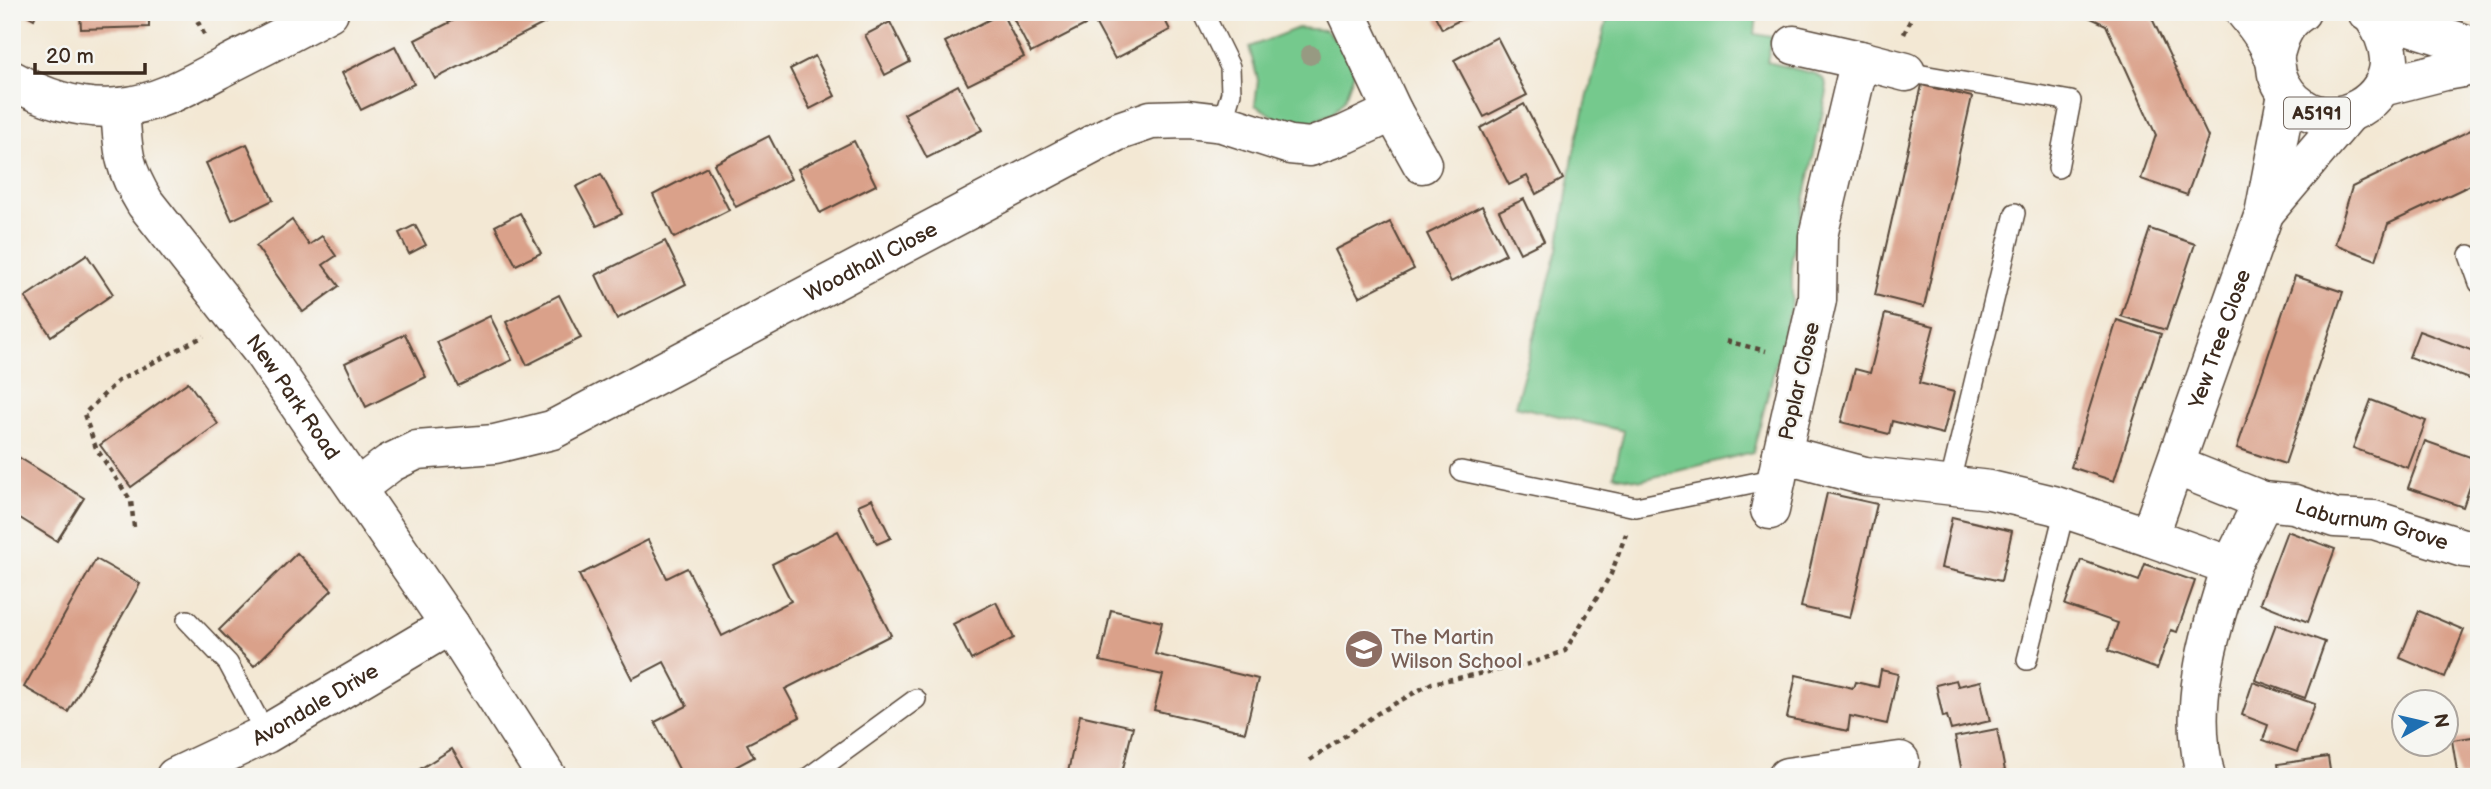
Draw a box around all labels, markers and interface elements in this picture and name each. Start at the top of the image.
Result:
scale bar [35,32,145,76]
text: 20 m [46,44,94,69]
road number: A5191 [2284,97,2350,128]
street label: Woodhall Close [800,217,942,307]
street label: Yew Tree Close [2183,266,2256,413]
street label: Poplar Close [1774,320,1825,443]
street label: New Park Road [241,330,345,465]
street label: Laburnum Grove [2292,493,2451,556]
place label: The Martin Wilson School [1391,625,1522,674]
school or university icon: The Martin Wilson School [1343,628,1385,670]
street label: Avondale Drive [249,658,383,752]
north arrow [2390,688,2460,758]
text: N [2428,712,2453,730]

